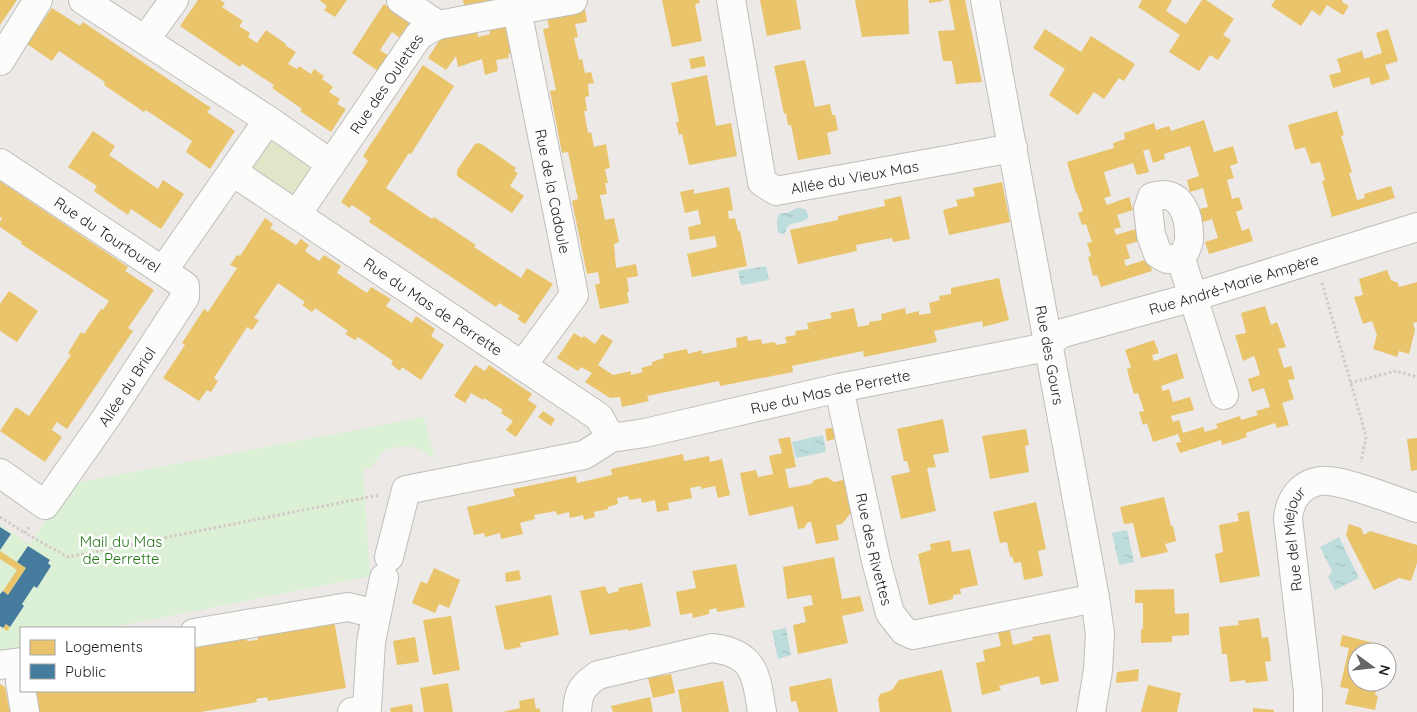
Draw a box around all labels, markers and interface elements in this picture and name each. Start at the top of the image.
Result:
street label: Rue des Oulettes [345,30,427,137]
street label: Rue de la Cadoule [531,127,575,255]
street label: Allée du Vieux Mas [789,156,920,198]
street label: Rue du Tourtourel [51,192,164,276]
street label: Rue André-Marie Ampère [1147,249,1321,318]
street label: Rue du Mas de Perrette [360,253,506,359]
street label: Rue des Gours [1032,304,1069,406]
street label: Allée du Briol [94,343,159,430]
street label: Rue du Mas de Perrette [749,365,912,418]
street label: Rue del Miejour [1278,481,1309,593]
street label: Rue des Rivettes [852,491,897,608]
park label: Mail du Mas de Perrette [80,532,162,568]
legend [20,627,195,692]
text: Logements [65,637,143,656]
north arrow [1347,642,1397,692]
text: Public [65,662,106,681]
text: N [1375,663,1395,678]

